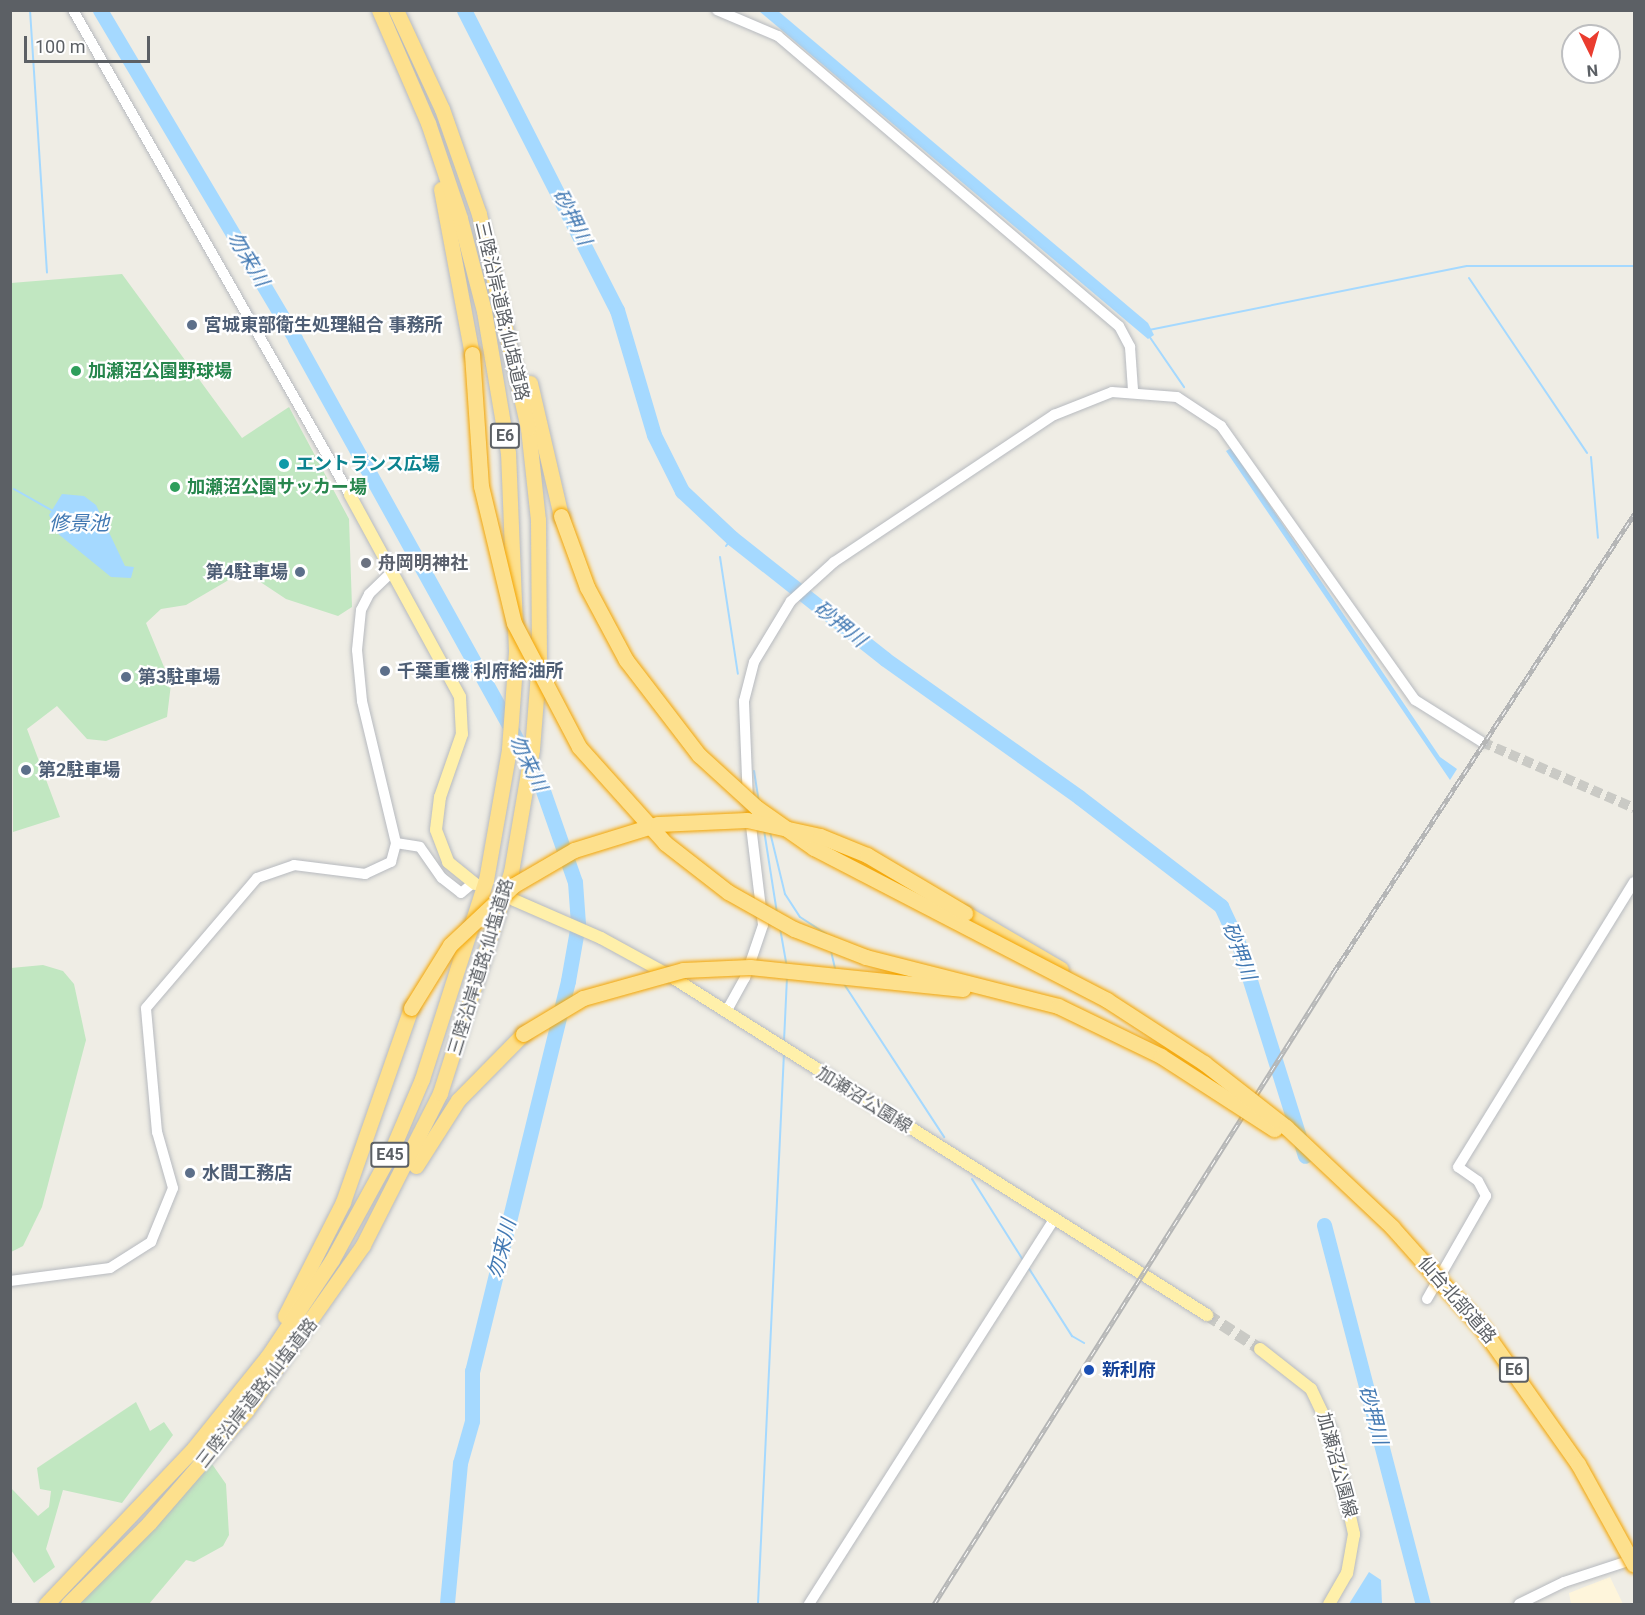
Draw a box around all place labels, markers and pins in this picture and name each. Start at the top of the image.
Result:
place label: 宮城東部衛生処理組合 事務所 [204,314,442,336]
marker: 宮城東部衛生処理組合 事務所 [185,318,199,332]
place label: 加瀬沼公園野球場 [88,360,232,382]
marker: 加瀬沼公園野球場 [69,364,83,378]
place label: エントランス広場 [296,453,440,475]
marker: エントランス広場 [277,457,291,471]
place label: 加瀬沼公園サッカー場 [187,476,367,498]
marker: 加瀬沼公園サッカー場 [168,480,182,494]
place label: 舟岡明神社 [378,552,468,574]
marker: 舟岡明神社 [359,556,373,570]
place label: 第4駐車場 [206,561,288,583]
marker: 第4駐車場 [293,565,307,579]
place label: 千葉重機 利府給油所 [397,660,563,682]
marker: 千葉重機 利府給油所 [378,664,392,678]
place label: 第3駐車場 [138,666,220,688]
marker: 第3駐車場 [119,670,133,684]
place label: 第2駐車場 [38,759,120,781]
marker: 第2駐車場 [19,763,33,777]
place label: 水間工務店 [202,1162,292,1184]
marker: 水間工務店 [183,1166,197,1180]
place label: 新利府 [1102,1359,1156,1381]
marker: 新利府 [1080,1361,1098,1379]

